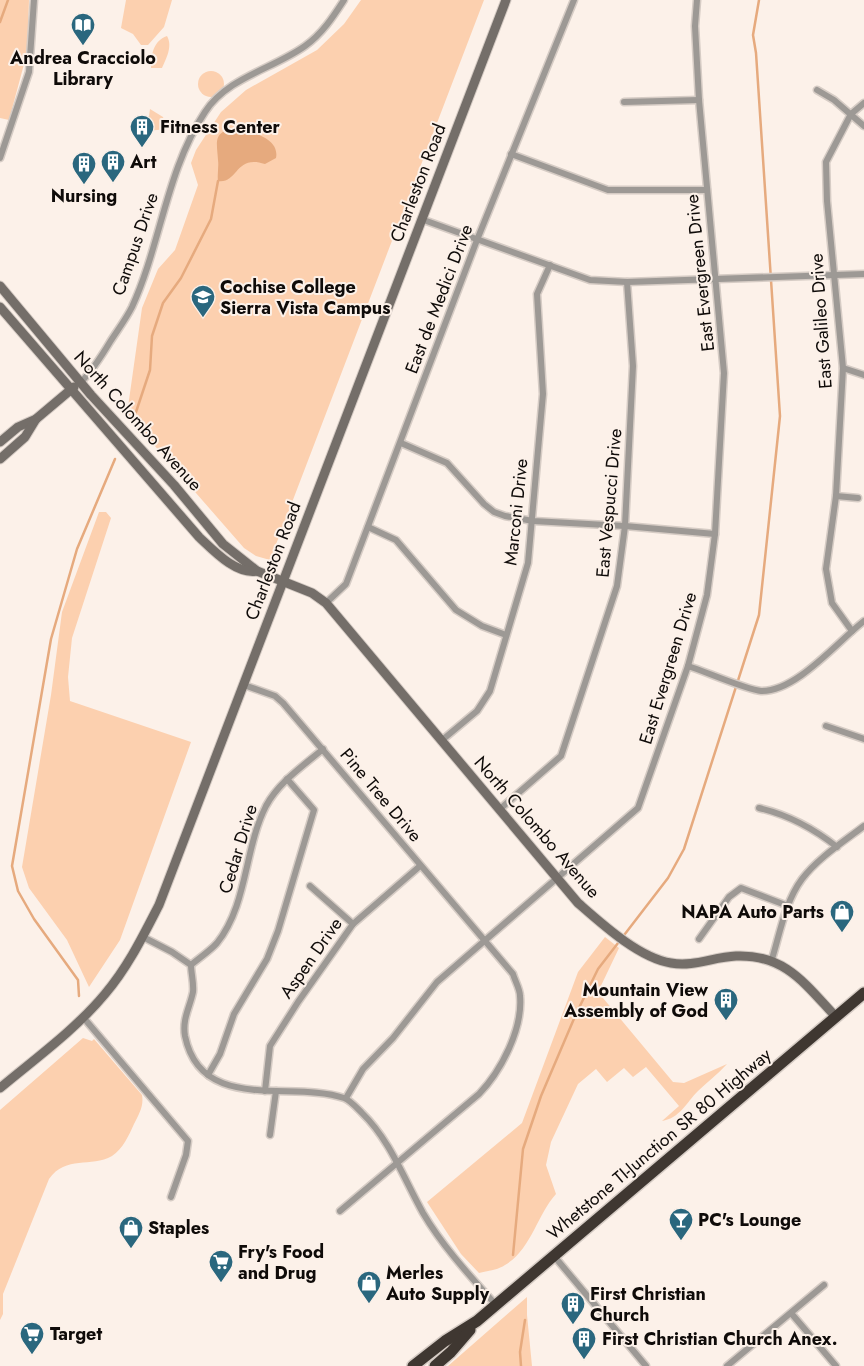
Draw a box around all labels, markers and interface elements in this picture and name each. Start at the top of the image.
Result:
library icon: Andrea Cracciolo Library [70,12,96,46]
place label: Andrea Cracciolo Library [9,45,156,92]
building icon: Fitness Center [129,114,155,148]
place label: Fitness Center [160,114,280,140]
street label: Charleston Road [383,120,453,246]
building icon: Art [100,149,126,183]
place label: Art [129,149,157,175]
building icon: Nursing [71,151,97,185]
place label: Nursing [51,183,117,209]
street label: Campus Drive [105,189,165,299]
street label: East Evergreen Drive [679,193,721,353]
street label: East de Medici Drive [399,221,479,377]
street label: East Galileo Drive [803,252,839,390]
place label: Cochise College Sierra Vista Campus [220,274,390,321]
school or university icon: Cochise College Sierra Vista Campus [190,284,216,318]
street label: North Colombo Avenue [68,345,208,497]
street label: East Vespucci Drive [590,427,628,579]
street label: Marconi Drive [497,457,535,567]
street label: Charleston Road [238,498,308,624]
street label: East Evergreen Drive [632,589,704,747]
street label: Pine Tree Drive [334,742,428,848]
street label: North Colombo Avenue [468,750,606,904]
street label: Cedar Drive [212,801,264,897]
place label: NAPA Auto Parts [681,899,824,925]
shop icon: NAPA Auto Parts [829,899,855,933]
street label: Aspen Drive [274,912,348,1004]
place label: Mountain View Assembly of God [563,977,708,1024]
building icon: Mountain View Assembly of God [713,987,739,1021]
street label: Whetstone TI-Junction SR 80 Highway [541,1042,777,1246]
bar icon: PC's Lounge [668,1207,694,1241]
place label: PC's Lounge [698,1207,801,1233]
shop icon: Staples [118,1215,144,1249]
place label: Staples [148,1215,209,1241]
place label: Fry's Food and Drug [238,1239,324,1286]
supermarket icon: Fry's Food and Drug [208,1249,234,1283]
place label: Merles Auto Supply [385,1260,490,1307]
shop icon: Merles Auto Supply [356,1270,382,1304]
place label: First Christian Church [590,1281,706,1328]
building icon: First Christian Church [560,1291,586,1325]
supermarket icon: Target [19,1321,45,1355]
place label: Target [50,1321,102,1347]
building icon: First Christian Church Anex. [571,1326,597,1360]
place label: First Christian Church Anex. [602,1326,838,1352]

